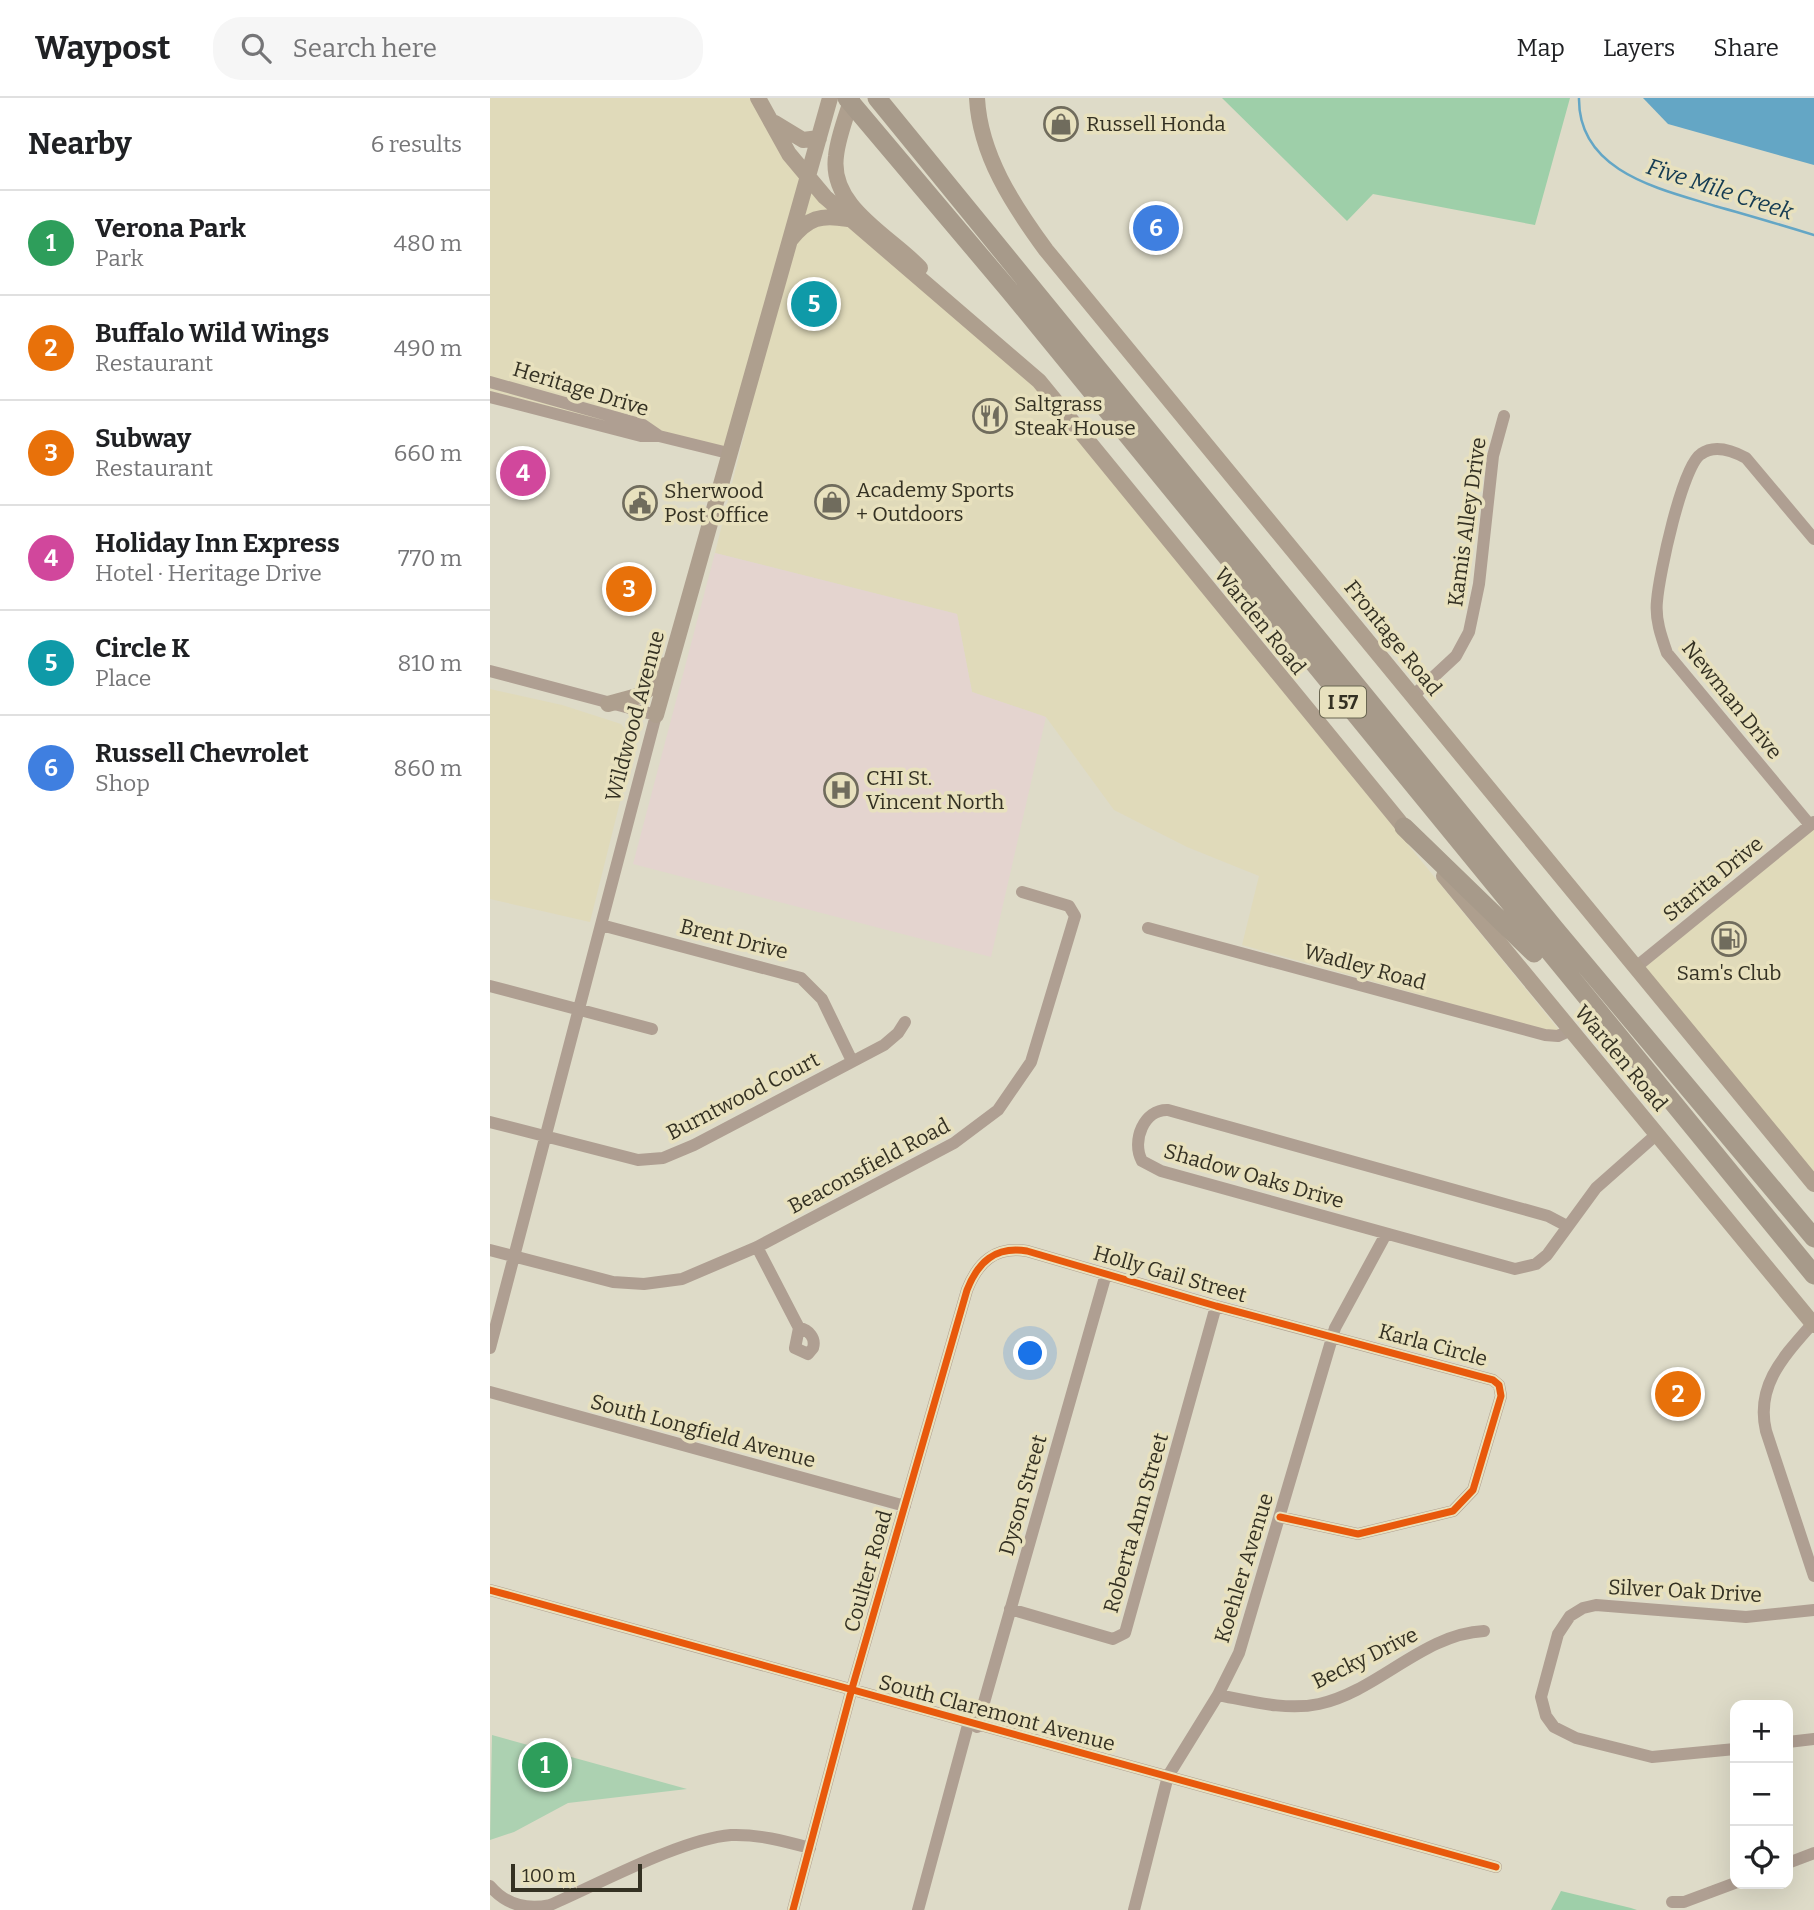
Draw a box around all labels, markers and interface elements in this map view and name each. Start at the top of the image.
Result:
search box [213,17,703,80]
text: Waypost [35,28,171,68]
icon: search [237,29,275,67]
text: Search here [293,33,437,64]
text: Map [1517,34,1565,62]
text: Layers [1603,34,1675,62]
text: Share [1713,34,1779,62]
shop icon: Russell Honda [1042,105,1080,143]
place label: Russell Honda [1086,111,1226,137]
text: Nearby [28,126,132,162]
text: 6 results [371,130,462,158]
water label: Five Mile Creek [1643,152,1797,226]
pin: 6 [1133,202,1179,254]
text: Verona Park [95,213,246,244]
text: 1 [46,229,56,257]
text: 480 m [393,229,462,257]
text: Park [95,244,144,272]
pin: 5 [791,278,837,330]
text: Buffalo Wild Wings [95,318,329,349]
text: 2 [45,334,57,362]
text: 490 m [394,334,462,362]
text: Restaurant [95,349,213,377]
street label: Heritage Drive [510,356,652,422]
place label: Saltgrass Steak House [1014,391,1136,441]
restaurant icon: Saltgrass Steak House [971,397,1009,435]
text: Subway [95,423,191,454]
street label: Kamis Alley Drive [1442,436,1492,608]
text: 3 [44,439,58,467]
text: 660 m [394,439,462,467]
pin: 4 [500,447,546,499]
text: Restaurant [95,454,213,482]
place label: Academy Sports + Outdoors [856,477,1014,527]
place label: Sherwood Post Office [664,478,769,528]
shop icon: Academy Sports + Outdoors [813,483,851,521]
public building icon: Sherwood Post Office [621,484,659,522]
text: Holiday Inn Express [95,528,340,559]
text: 4 [44,544,58,572]
text: 770 m [398,544,462,572]
text: Hotel · Heritage Drive [95,559,322,587]
street label: Warden Road [1209,562,1311,680]
pin: 3 [606,563,652,615]
street label: Frontage Road [1339,575,1447,701]
street label: Wildwood Avenue [600,628,670,804]
text: Circle K [95,633,190,664]
street label: Newman Drive [1676,636,1788,764]
text: 5 [45,649,57,677]
text: 810 m [398,649,462,677]
text: Place [95,664,151,692]
road number: I 57 [1320,687,1366,718]
text: Russell Chevrolet [95,738,309,769]
text: 6 [44,754,58,782]
text: 860 m [393,754,462,782]
place label: CHI St. Vincent North [866,765,1004,815]
text: Shop [95,769,150,797]
hospital icon: CHI St. Vincent North [822,771,860,809]
street label: Starita Drive [1658,831,1768,927]
street label: Brent Drive [677,913,791,965]
fuel station icon: Sam's Club [1710,920,1748,958]
street label: Wadley Road [1301,938,1429,996]
place label: Sam's Club [1677,960,1781,986]
street label: Warden Road [1569,1000,1673,1116]
street label: Burntwood Court [662,1046,824,1146]
street label: Beaconsfield Road [784,1112,954,1220]
street label: Shadow Oaks Drive [1161,1138,1347,1214]
street label: Holly Gail Street [1090,1240,1250,1308]
street label: Karla Circle [1376,1318,1490,1372]
your location [1013,1336,1047,1370]
pin: 2 [1655,1368,1701,1420]
street label: South Longfield Avenue [588,1388,818,1474]
street label: Roberta Ann Street [1098,1430,1174,1616]
street label: Dyson Street [993,1431,1053,1558]
street label: Koehler Avenue [1209,1490,1279,1646]
street label: Coulter Road [838,1507,898,1635]
street label: Silver Oak Drive [1607,1574,1763,1608]
street label: Becky Drive [1308,1621,1422,1695]
street label: South Claremont Avenue [876,1669,1118,1757]
map controls [1730,1700,1793,1889]
button: + [1730,1700,1793,1763]
pin: 1 [522,1739,568,1791]
button: − [1730,1763,1793,1826]
button: locate [1730,1826,1793,1889]
scale bar [511,1861,642,1893]
text: 100 m [522,1864,576,1887]

